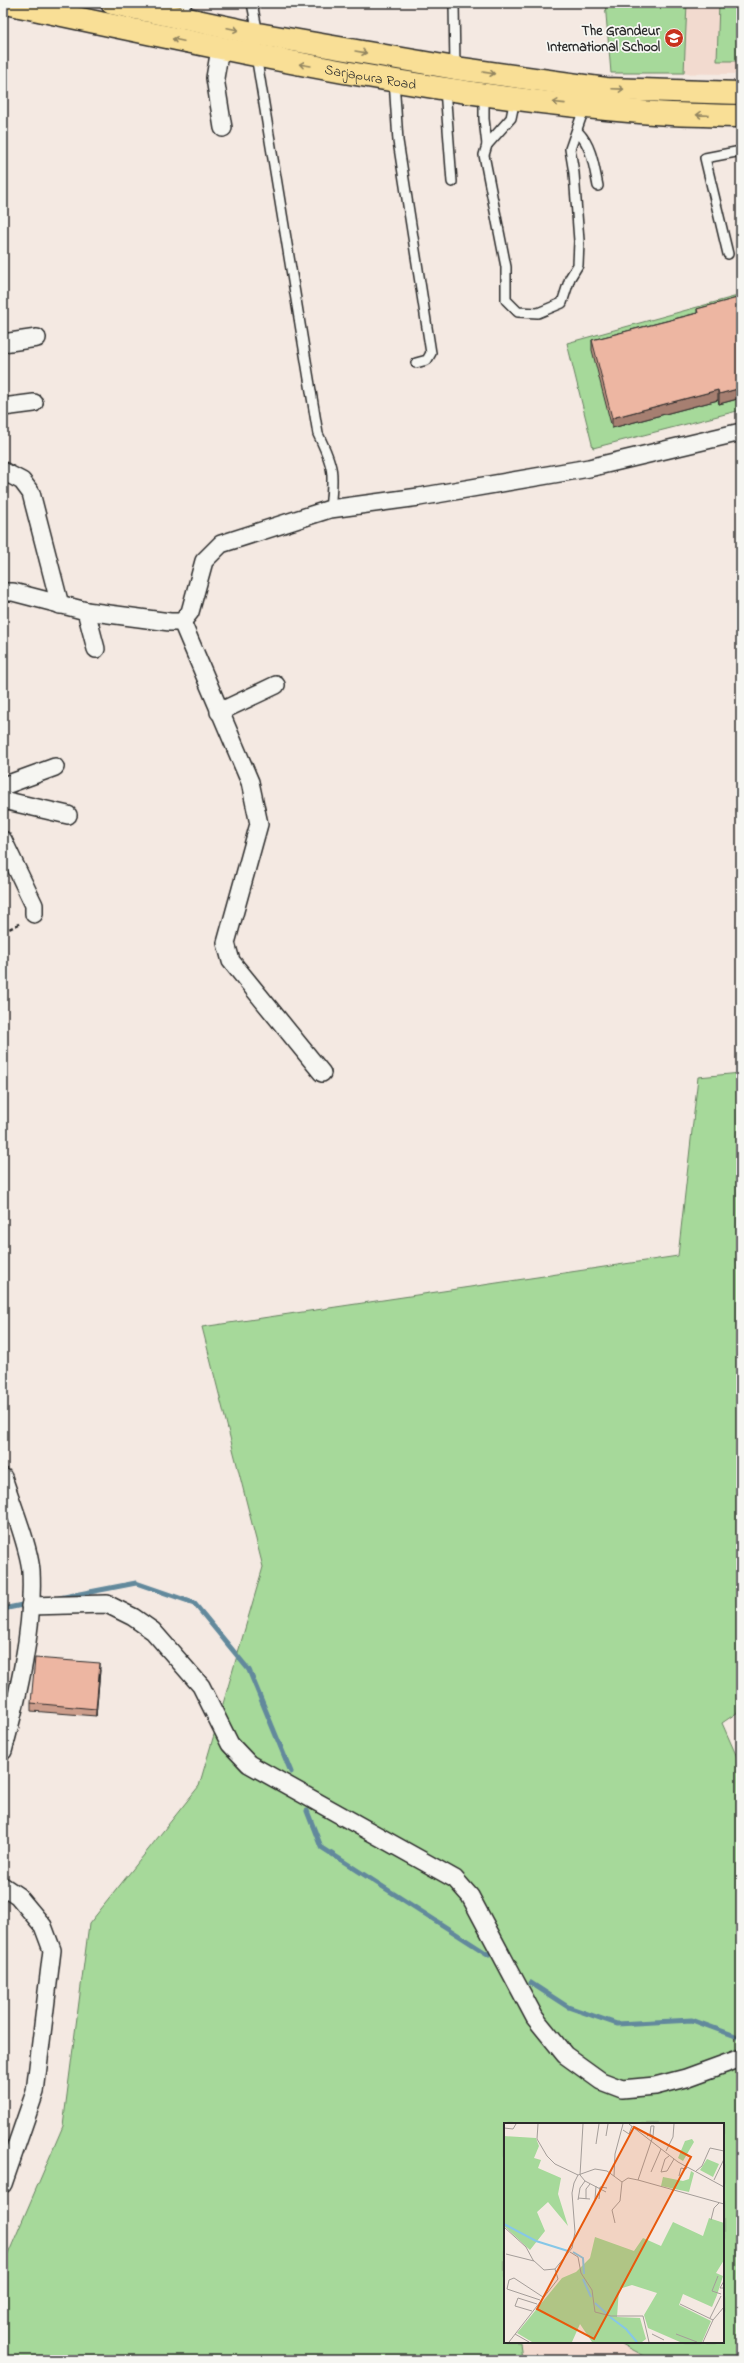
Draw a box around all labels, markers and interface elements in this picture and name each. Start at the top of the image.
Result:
place label: The Grandeur International School [547,21,661,58]
one-way arrow [226,25,239,33]
school or university icon: The Grandeur International School [663,27,685,49]
one-way arrow [172,35,185,43]
one-way arrow [354,48,367,56]
street label: Sarjapura Road [323,60,418,96]
one-way arrow [299,61,312,69]
one-way arrow [482,69,495,77]
one-way arrow [611,86,624,93]
one-way arrow [553,100,566,107]
one-way arrow [696,111,709,119]
inset map [504,2123,724,2343]

